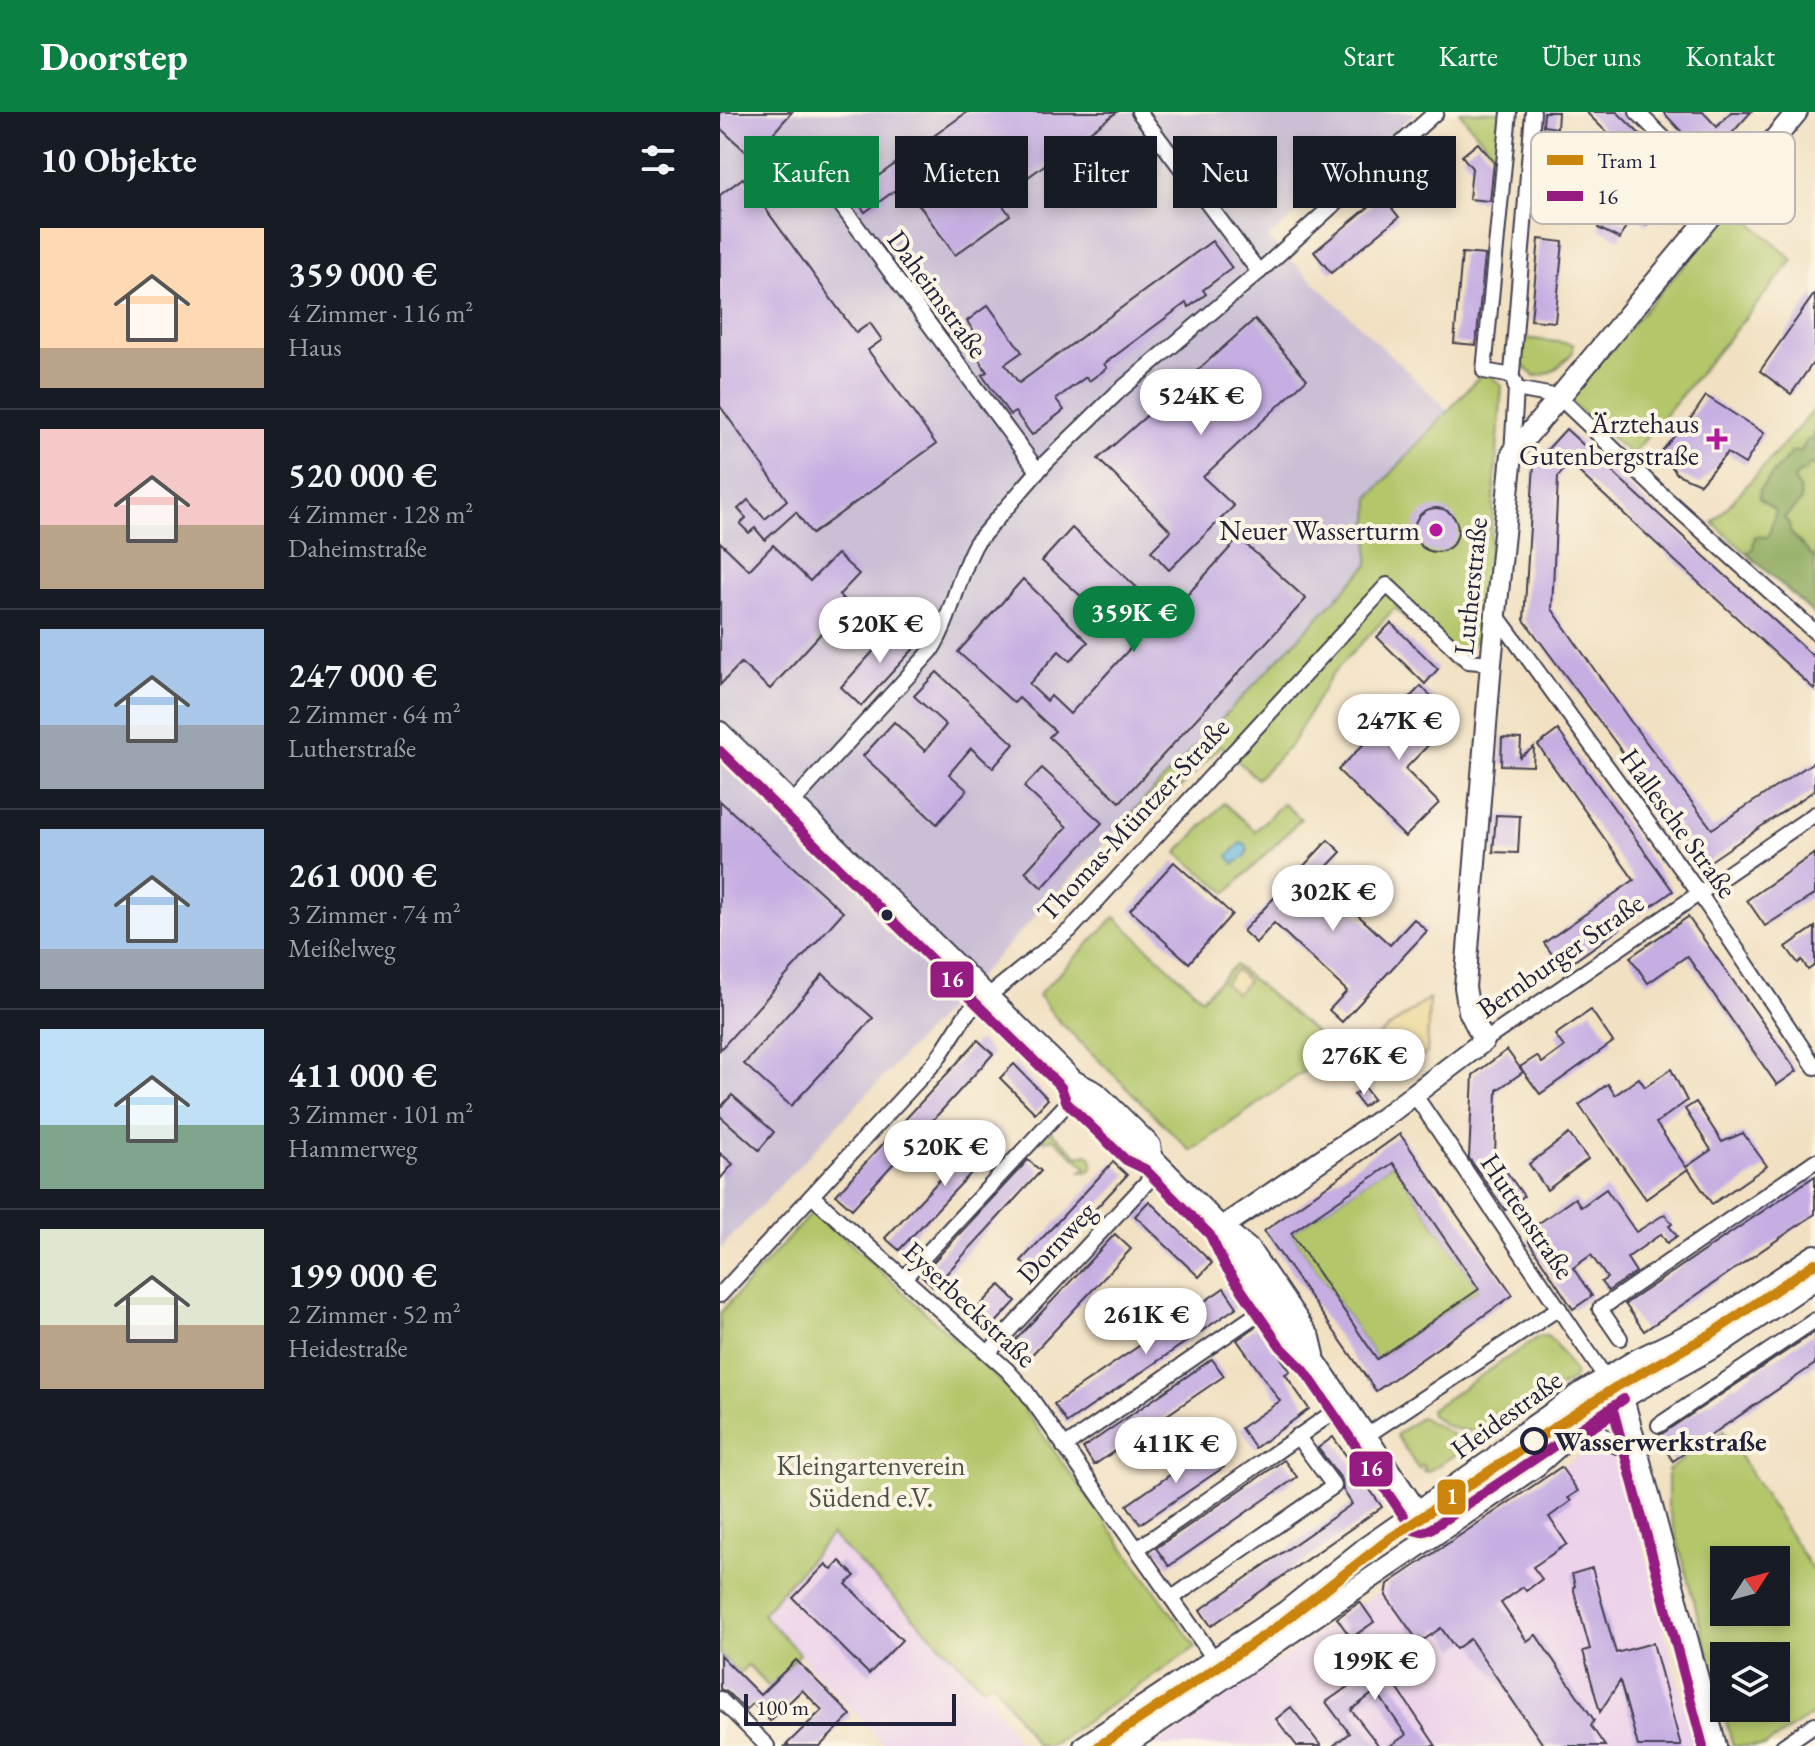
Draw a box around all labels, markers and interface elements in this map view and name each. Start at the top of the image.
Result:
text: Doorstep [40,32,188,81]
text: Start [1343,38,1395,74]
text: Karte [1439,38,1498,74]
text: Über uns [1542,38,1641,74]
text: Kontakt [1685,38,1775,74]
legend [1531,132,1795,224]
chip: Kaufen [744,136,879,208]
chip: Mieten [895,136,1028,208]
chip: Filter [1044,136,1157,208]
chip: Neu [1173,136,1277,208]
chip: Wohnung [1293,136,1456,208]
text: 10 Objekte [40,138,197,182]
icon: filters [636,138,680,182]
text: Tram 1 [1597,146,1658,175]
text: 16 [1597,182,1619,211]
street label: Daheimstraße [879,223,997,365]
text: 359 000 € [288,252,437,296]
icon: home [104,260,200,356]
text: 4 Zimmer · 116 m² [288,296,473,330]
text: Haus [288,330,342,364]
pin: 524K € [1136,369,1266,437]
text: 524K € [1158,378,1244,412]
place label: Ärztehaus Gutenbergstraße [1519,405,1699,473]
marker: Ärztehaus Gutenbergstraße [1706,428,1728,450]
text: 520 000 € [288,453,437,497]
icon: home [104,461,200,557]
text: 4 Zimmer · 128 m² [288,497,473,531]
place label: Neuer Wasserturm [1219,512,1420,548]
street label: Lutherstraße [1445,515,1495,657]
marker: Neuer Wasserturm [1427,521,1445,539]
text: Daheimstraße [288,531,427,565]
pin: 359K € [1069,586,1199,654]
text: 359K € [1091,595,1177,629]
pin: 520K € [815,597,945,665]
text: 520K € [837,606,923,640]
text: 247 000 € [288,653,437,697]
icon: home [104,661,200,757]
pin: 247K € [1334,694,1464,762]
text: 2 Zimmer · 64 m² [288,697,461,731]
text: 247K € [1356,703,1442,737]
street label: Thomas-Müntzer-Straße [1029,709,1237,929]
text: Lutherstraße [288,731,416,765]
street label: Hallesche Straße [1612,741,1746,905]
text: 261 000 € [288,853,437,897]
icon: home [104,861,200,957]
pin: 302K € [1268,865,1398,933]
text: 302K € [1290,874,1376,908]
street label: Bernburger Straße [1470,884,1650,1026]
text: 3 Zimmer · 74 m² [288,897,461,931]
unlabelled marker [879,907,895,923]
text: Meißelweg [288,931,396,965]
line badge: 16 [929,960,975,999]
text: 16 [940,965,964,994]
pin: 276K € [1299,1029,1429,1097]
text: 276K € [1321,1038,1407,1072]
text: 411 000 € [288,1053,437,1097]
icon: home [104,1061,200,1157]
text: 3 Zimmer · 101 m² [288,1097,473,1131]
pin: 520K € [880,1120,1010,1188]
text: 520K € [902,1129,988,1163]
text: Hammerweg [288,1131,417,1165]
street label: Huttenstraße [1473,1146,1583,1286]
street label: Dornweg [1009,1193,1104,1291]
street label: Eyserbeckstraße [896,1233,1044,1375]
text: 199 000 € [288,1253,437,1297]
icon: home [104,1261,200,1357]
pin: 261K € [1081,1288,1211,1356]
text: 2 Zimmer · 52 m² [288,1297,461,1331]
text: 261K € [1103,1297,1189,1331]
text: Heidestraße [288,1331,408,1365]
street label: Heidestraße [1443,1361,1569,1466]
pin: 411K € [1111,1417,1241,1485]
place label: Wasserwerkstraße [1554,1423,1767,1459]
text: 411K € [1133,1426,1219,1460]
marker: Wasserwerkstraße [1521,1428,1547,1454]
park label: Kleingartenverein Südend e.V. [776,1447,966,1515]
line badge: 16 [1348,1450,1394,1488]
text: 16 [1359,1454,1383,1483]
line badge: 1 [1436,1478,1467,1516]
text: 1 [1446,1482,1458,1511]
north arrow [1710,1546,1790,1626]
map controls [1710,1546,1790,1722]
pin: 199K € [1310,1634,1440,1702]
button: layers [1710,1642,1790,1722]
text: 199K € [1332,1643,1418,1677]
scale bar [744,1690,956,1726]
text: 100 m [756,1693,809,1722]

